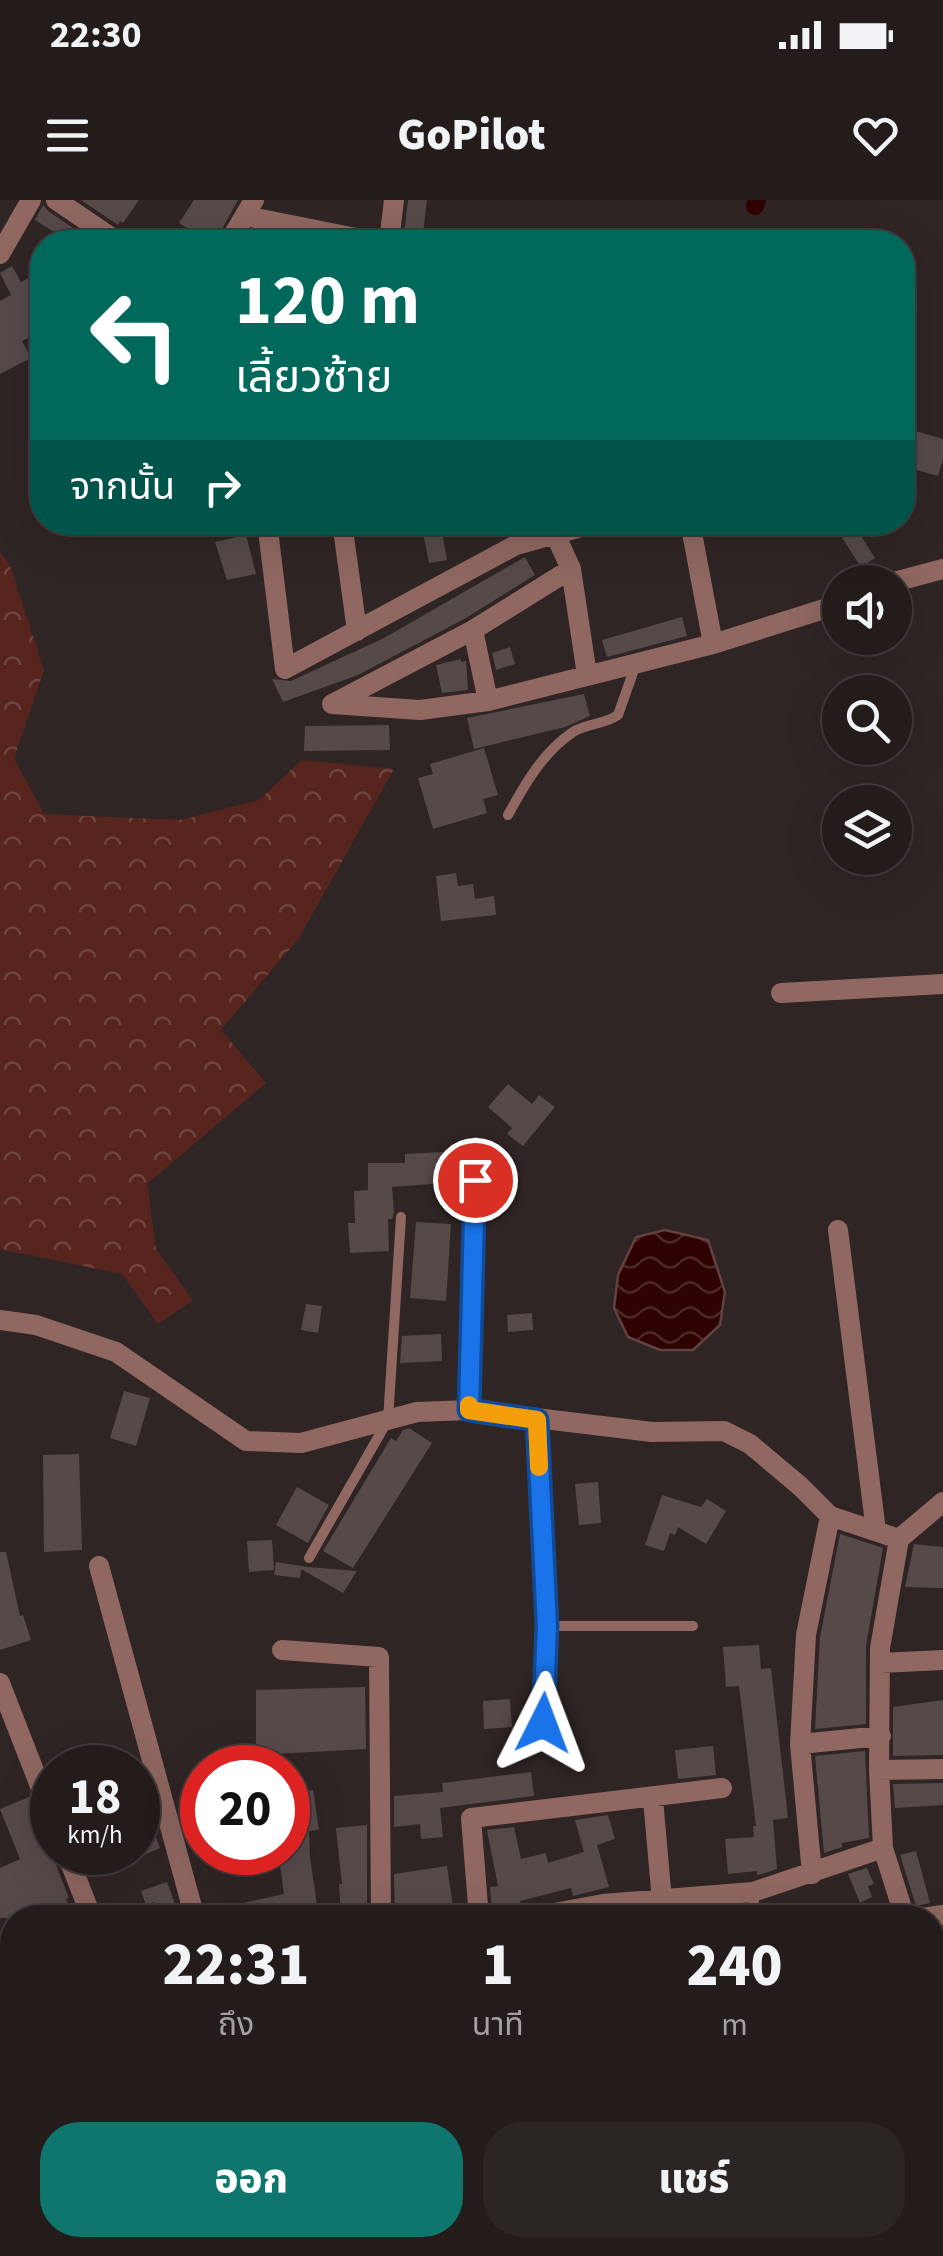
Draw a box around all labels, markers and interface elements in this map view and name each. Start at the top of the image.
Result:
text: 22:30 [50,8,142,62]
text: GoPilot [397,103,546,167]
icon: menu [40,108,95,163]
icon: heart [848,108,903,163]
text: 120 m [235,251,420,351]
icon: left [70,270,200,400]
text: เลี้ยวซ้าย [235,346,392,410]
text: จากนั้น [70,460,175,514]
icon: right [195,460,250,515]
map controls [822,565,912,875]
button: sound [822,565,912,655]
button: search [822,675,912,765]
button: layers [822,785,912,875]
pin [433,1138,518,1223]
icon: arrive [448,1153,503,1208]
position arrow [491,1671,595,1775]
speed limit sign: 20 [180,1745,310,1875]
text: 18 [69,1762,121,1833]
text: km/h [67,1817,123,1853]
text: 22:31 [163,1923,309,2008]
text: 1 [482,1923,514,2008]
text: 240 [686,1924,783,2009]
text: ถึง [218,2002,254,2048]
text: นาที [472,2002,524,2048]
text: m [721,2002,748,2048]
button: ออก [40,2122,463,2237]
button: แชร์ [483,2122,905,2237]

